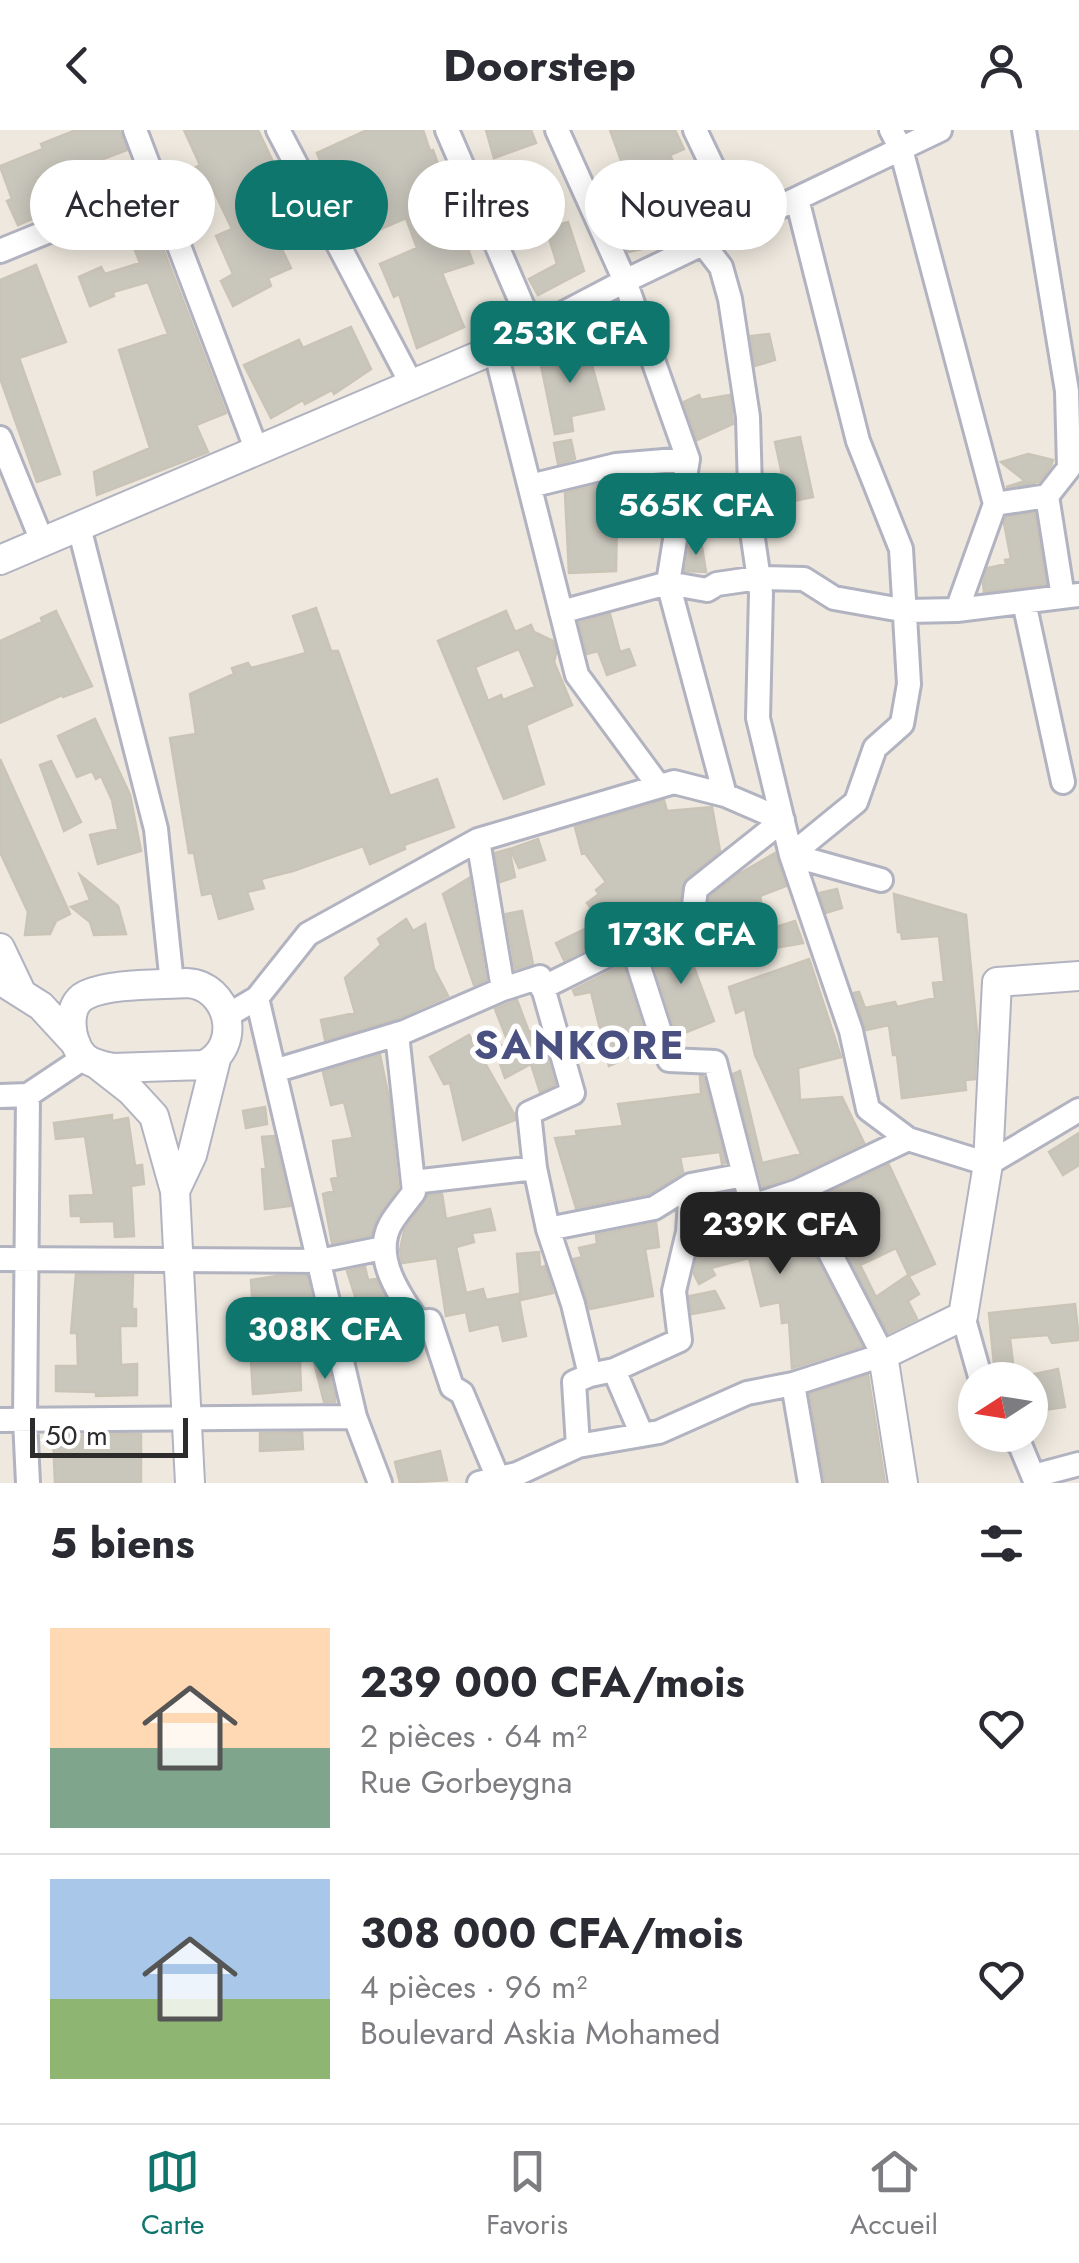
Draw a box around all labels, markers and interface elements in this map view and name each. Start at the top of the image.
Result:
text: Doorstep [443,33,636,98]
icon: back [50,38,105,93]
icon: person [974,38,1029,93]
chip: Acheter [30,160,215,250]
chip: Louer [235,160,388,250]
chip: Filtres [408,160,565,250]
chip: Nouveau [585,160,787,250]
pin: 253K CFA [467,301,673,386]
text: 253K CFA [493,310,647,356]
pin: 565K CFA [593,473,799,558]
text: 565K CFA [618,482,774,528]
pin: 173K CFA [578,902,784,987]
text: 173K CFA [607,911,755,957]
district label: SANKORE [474,1016,686,1074]
pin: 239K CFA [677,1192,883,1277]
text: 239K CFA [702,1201,858,1247]
pin: 308K CFA [222,1297,428,1382]
text: 308K CFA [248,1306,402,1352]
north arrow [958,1362,1048,1452]
map controls [958,1362,1048,1452]
scale bar [30,1413,188,1458]
text: 50 m [45,1415,108,1456]
text: 5 biens [50,1513,195,1574]
icon: filters [974,1516,1029,1571]
text: 239 000 CFA/mois [360,1652,745,1713]
icon: home [130,1668,250,1788]
icon: heart [974,1701,1029,1756]
text: 2 pièces · 64 m² [360,1713,587,1759]
text: Rue Gorbeygna [360,1759,572,1805]
text: 308 000 CFA/mois [360,1903,743,1964]
icon: home [130,1919,250,2039]
icon: heart [974,1952,1029,2007]
text: 4 pièces · 96 m² [360,1964,587,2010]
text: Boulevard Askia Mohamed [360,2010,720,2056]
tab: Carte [141,2144,204,2245]
tab: Favoris [486,2144,568,2245]
tab: Accueil [850,2144,938,2245]

